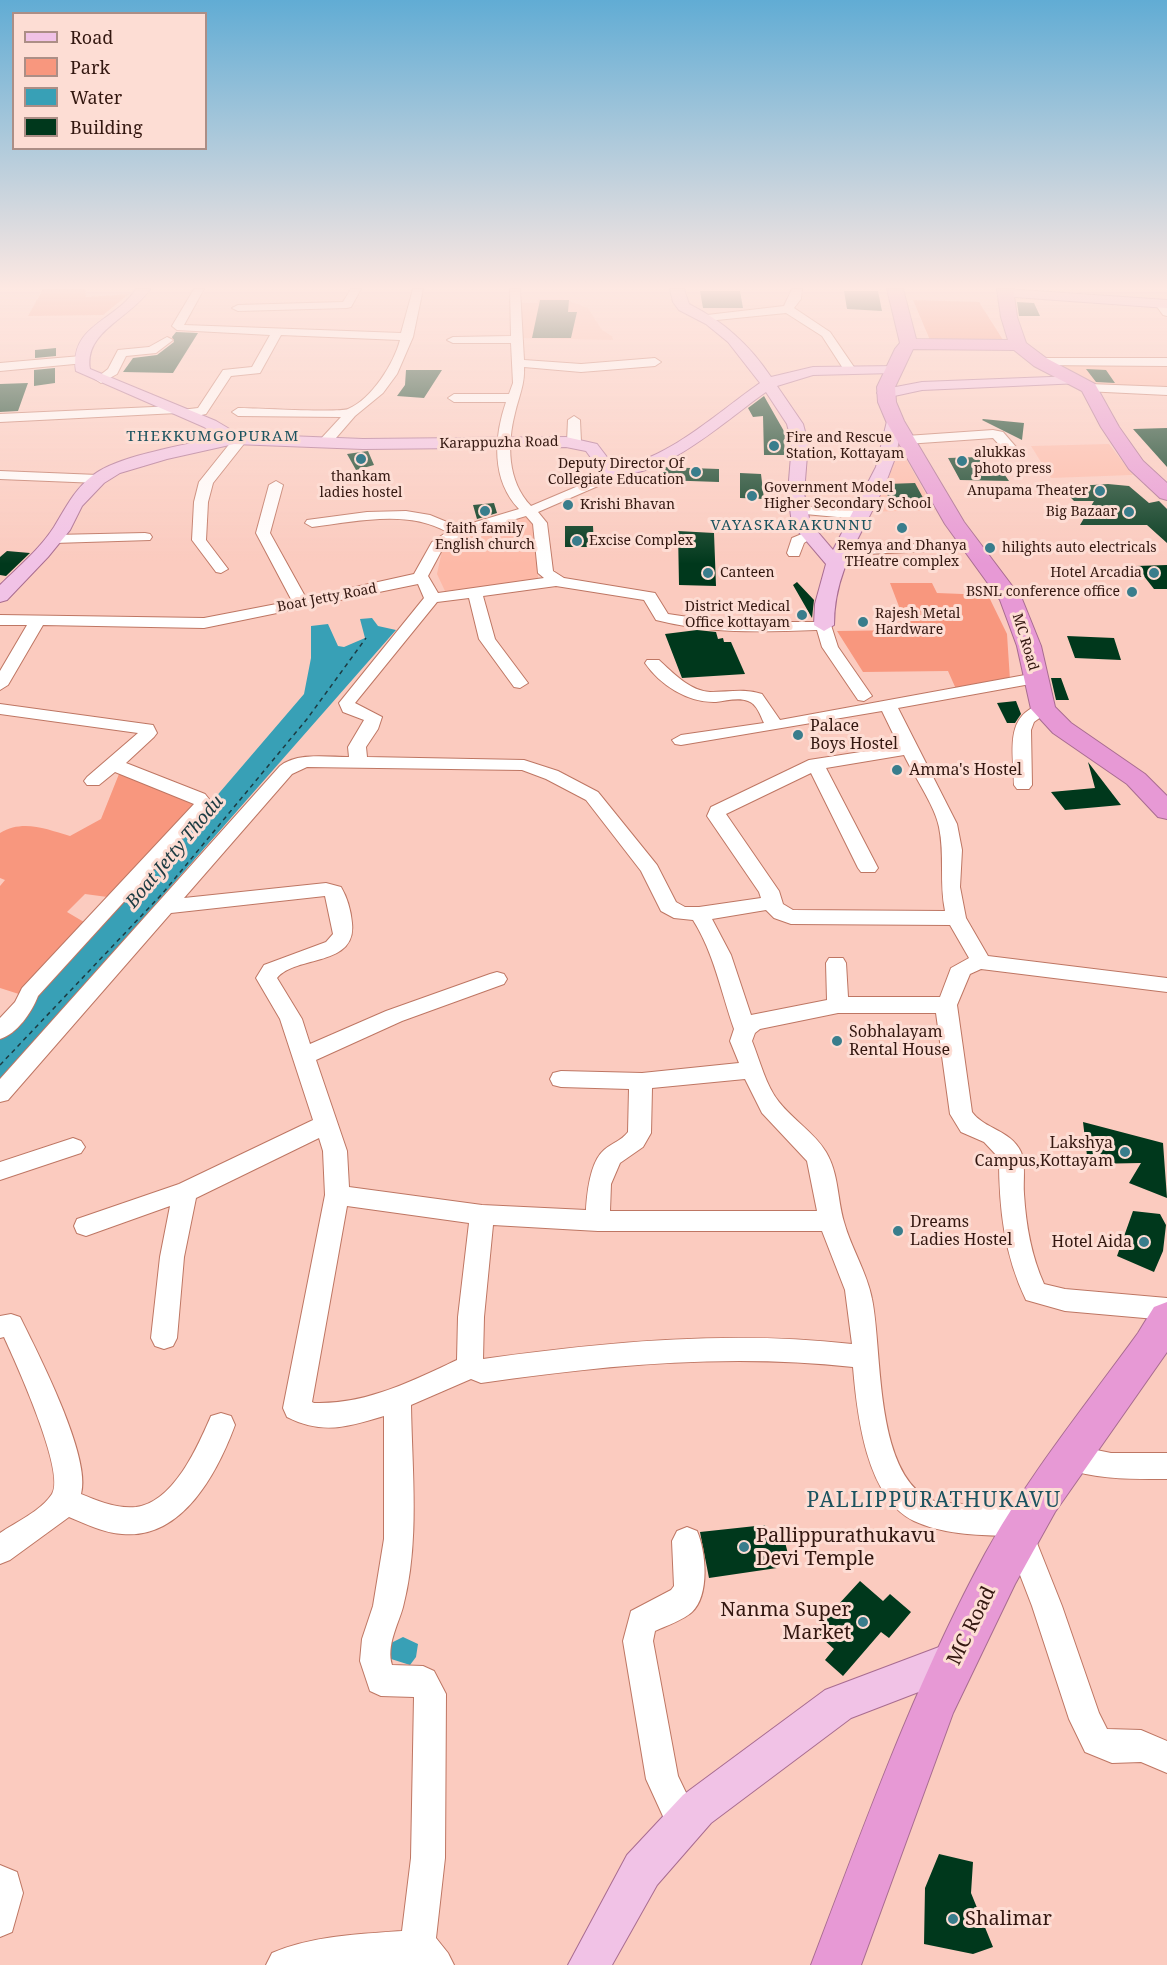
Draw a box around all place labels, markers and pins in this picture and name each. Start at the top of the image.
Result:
place label: Fire and Rescue Station, Kottayam [786,430,904,462]
marker: Fire and Rescue Station, Kottayam [767,439,781,453]
place label: alukkas photo press [974,445,1052,478]
marker: thankam ladies hostel [354,452,368,466]
marker: alukkas photo press [955,454,969,468]
place label: Deputy Director Of Collegiate Education [548,456,684,488]
marker: Deputy Director Of Collegiate Education [689,465,703,479]
place label: thankam ladies hostel [320,469,402,502]
place label: Government Model Higher Secondary School [764,480,931,512]
place label: Anupama Theater [967,483,1088,499]
marker: Anupama Theater [1093,484,1107,498]
marker: Government Model Higher Secondary School [745,489,759,503]
place label: Krishi Bhavan [580,497,675,513]
marker: Krishi Bhavan [561,498,575,512]
marker: faith family English church [478,504,492,518]
place label: Big Bazaar [1046,504,1117,520]
marker: Big Bazaar [1122,505,1136,519]
place label: faith family English church [435,521,535,554]
marker: Remya and Dhanya THeatre complex [895,521,909,535]
place label: Excise Complex [589,533,693,549]
marker: Excise Complex [570,534,584,548]
place label: Remya and Dhanya THeatre complex [837,538,967,570]
place label: hilights auto electricals [1002,540,1157,556]
marker: hilights auto electricals [983,541,997,555]
place label: Canteen [720,565,774,581]
place label: Hotel Arcadia [1050,565,1142,581]
marker: Canteen [701,566,715,580]
marker: Hotel Arcadia [1147,566,1161,580]
place label: BSNL conference office [966,584,1120,600]
marker: BSNL conference office [1125,585,1139,599]
place label: District Medical Office kottayam [685,599,790,632]
place label: Rajesh Metal Hardware [875,606,960,638]
marker: District Medical Office kottayam [795,608,809,622]
marker: Rajesh Metal Hardware [856,615,870,629]
place label: Palace Boys Hostel [810,716,898,754]
marker: Palace Boys Hostel [791,728,805,742]
place label: Amma's Hostel [909,760,1022,780]
marker: Amma's Hostel [890,763,904,777]
place label: Sobhalayam Rental House [849,1022,950,1060]
marker: Sobhalayam Rental House [830,1034,844,1048]
place label: Lakshya Campus,Kottayam [975,1133,1113,1171]
marker: Lakshya Campus,Kottayam [1118,1145,1132,1159]
place label: Dreams Ladies Hostel [910,1212,1012,1250]
marker: Dreams Ladies Hostel [891,1224,905,1238]
place label: Hotel Aida [1052,1232,1132,1252]
marker: Hotel Aida [1137,1235,1151,1249]
place label: Pallippurathukavu Devi Temple [756,1524,935,1571]
marker: Pallippurathukavu Devi Temple [737,1540,751,1554]
place label: Nanma Super Market [720,1598,851,1645]
marker: Nanma Super Market [856,1615,870,1629]
place label: Shalimar [965,1907,1052,1931]
marker: Shalimar [946,1912,960,1926]

